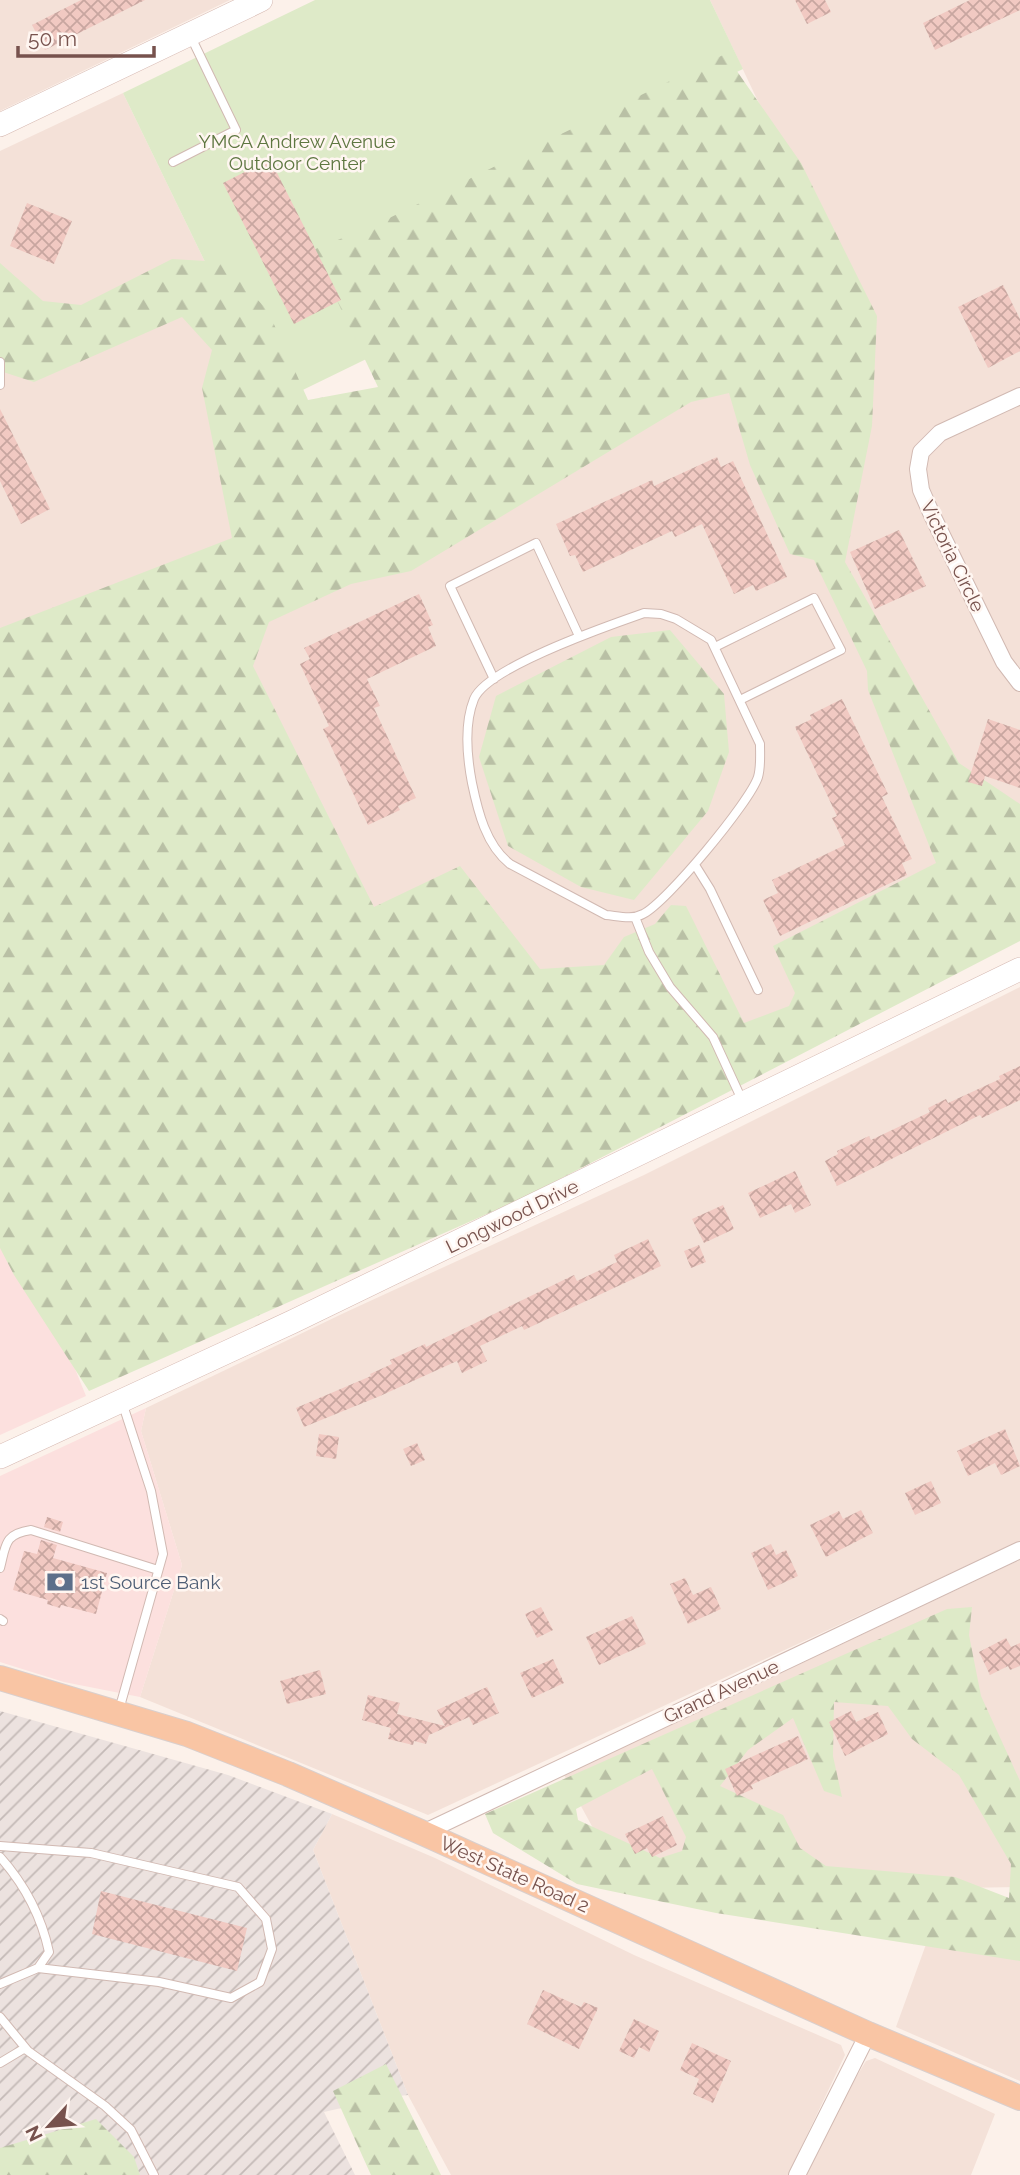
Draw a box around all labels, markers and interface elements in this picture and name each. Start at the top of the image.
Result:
scale bar [18,14,154,58]
text: 50 m [28,26,77,51]
park label: YMCA Andrew Avenue Outdoor Center [198,130,396,174]
street label: Victoria Circle [917,497,989,615]
street label: Longwood Drive [442,1174,582,1258]
bank icon: 1st Source Bank [45,1567,75,1597]
place label: 1st Source Bank [81,1571,221,1593]
street label: Grand Avenue [660,1655,782,1727]
street label: West State Road 2 [437,1831,593,1917]
north arrow [14,2091,84,2161]
text: N [21,2122,47,2145]

